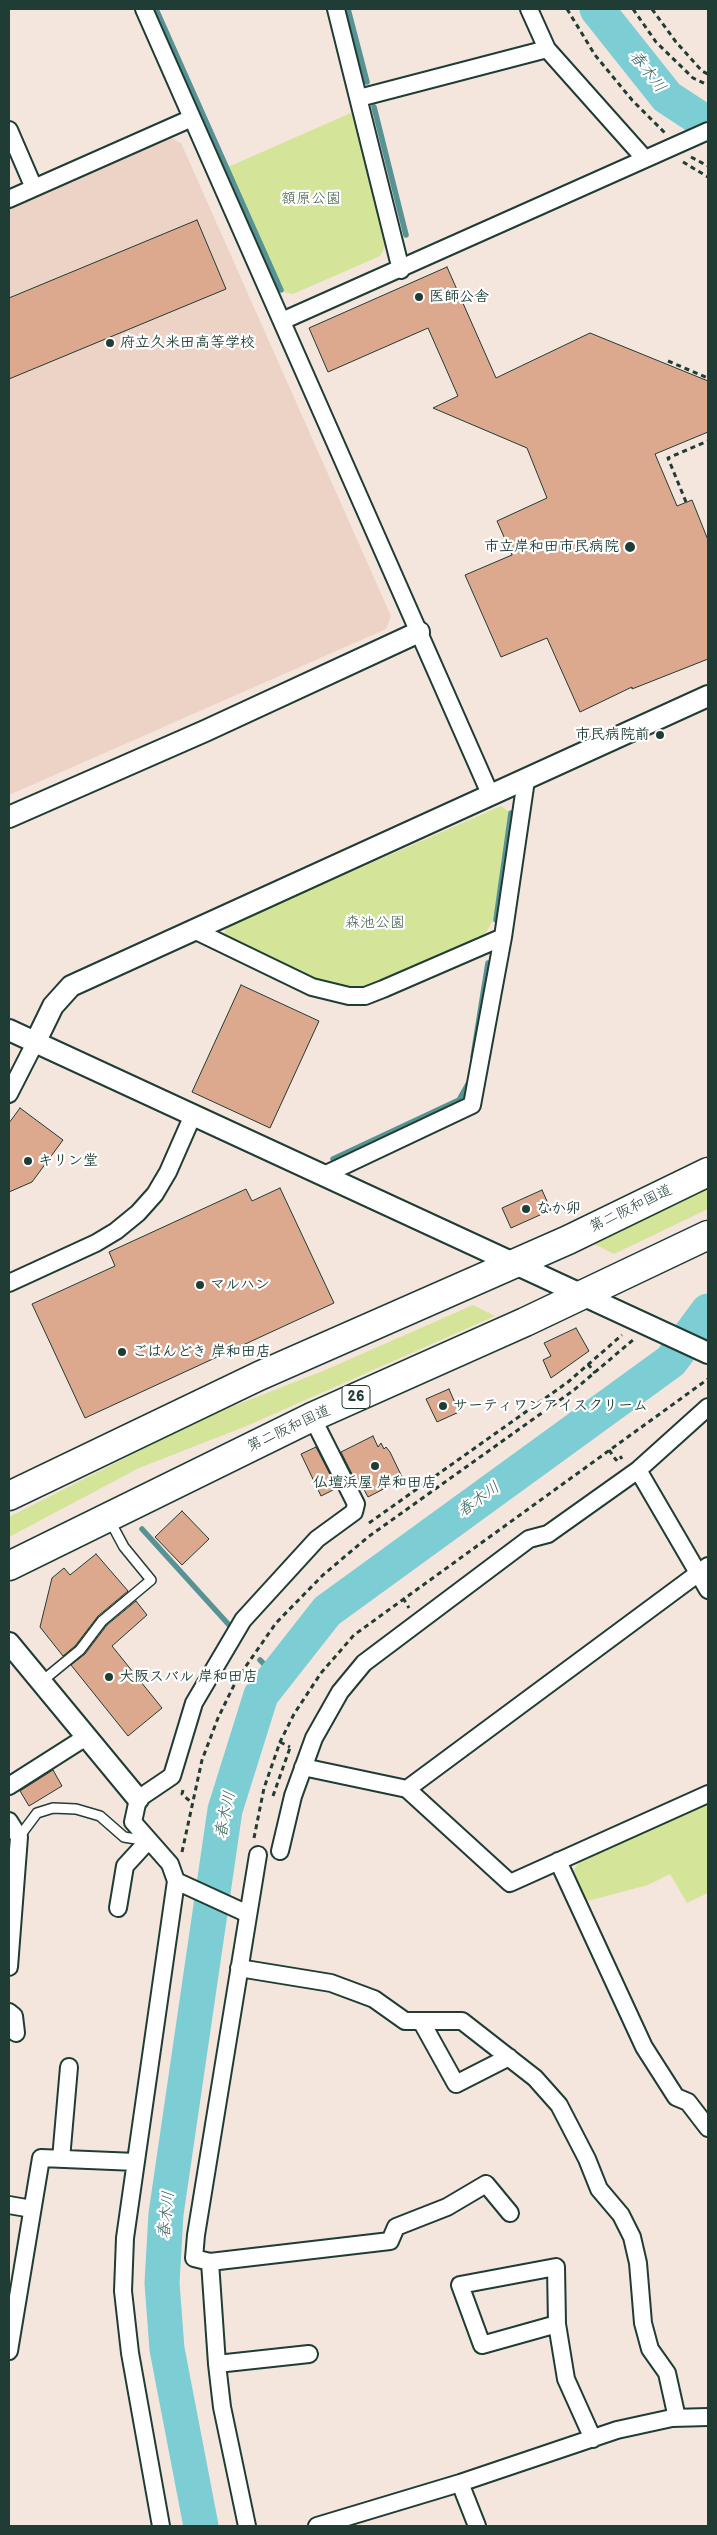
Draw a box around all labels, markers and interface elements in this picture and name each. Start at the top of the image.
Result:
water label: 春木川 [625,47,669,97]
park label: 額原公園 [281,190,341,208]
place label: 医師公舎 [429,288,489,306]
marker: 医師公舎 [413,291,425,303]
place label: 府立久米田高等学校 [120,334,255,352]
marker: 府立久米田高等学校 [104,337,116,349]
place label: 市立岸和田市民病院 [484,538,619,556]
marker: 市立岸和田市民病院 [623,540,637,554]
place label: 市民病院前 [575,726,650,744]
marker: 市民病院前 [654,729,666,741]
park label: 森池公園 [345,914,405,932]
place label: キリン堂 [38,1152,98,1170]
marker: キリン堂 [22,1155,34,1167]
street label: 第二阪和国道 [587,1181,675,1237]
place label: なか卯 [536,1200,581,1218]
marker: なか卯 [520,1203,532,1215]
place label: マルハン [210,1276,270,1294]
marker: マルハン [194,1279,206,1291]
place label: ごはんどき 岸和田店 [132,1343,271,1361]
marker: ごはんどき 岸和田店 [116,1346,128,1358]
road number: 26 [342,1385,370,1408]
place label: サーティワンアイスクリーム [453,1397,648,1415]
marker: サーティワンアイスクリーム [437,1400,449,1412]
street label: 第二阪和国道 [244,1402,334,1456]
marker: 仏壇浜屋 岸和田店 [369,1460,381,1472]
place label: 仏壇浜屋 岸和田店 [313,1474,437,1492]
water label: 春木川 [454,1478,504,1522]
place label: 大阪スバル 岸和田店 [119,1668,258,1686]
marker: 大阪スバル 岸和田店 [103,1671,115,1683]
water label: 春木川 [212,1790,240,1840]
water label: 春木川 [155,2190,179,2240]

